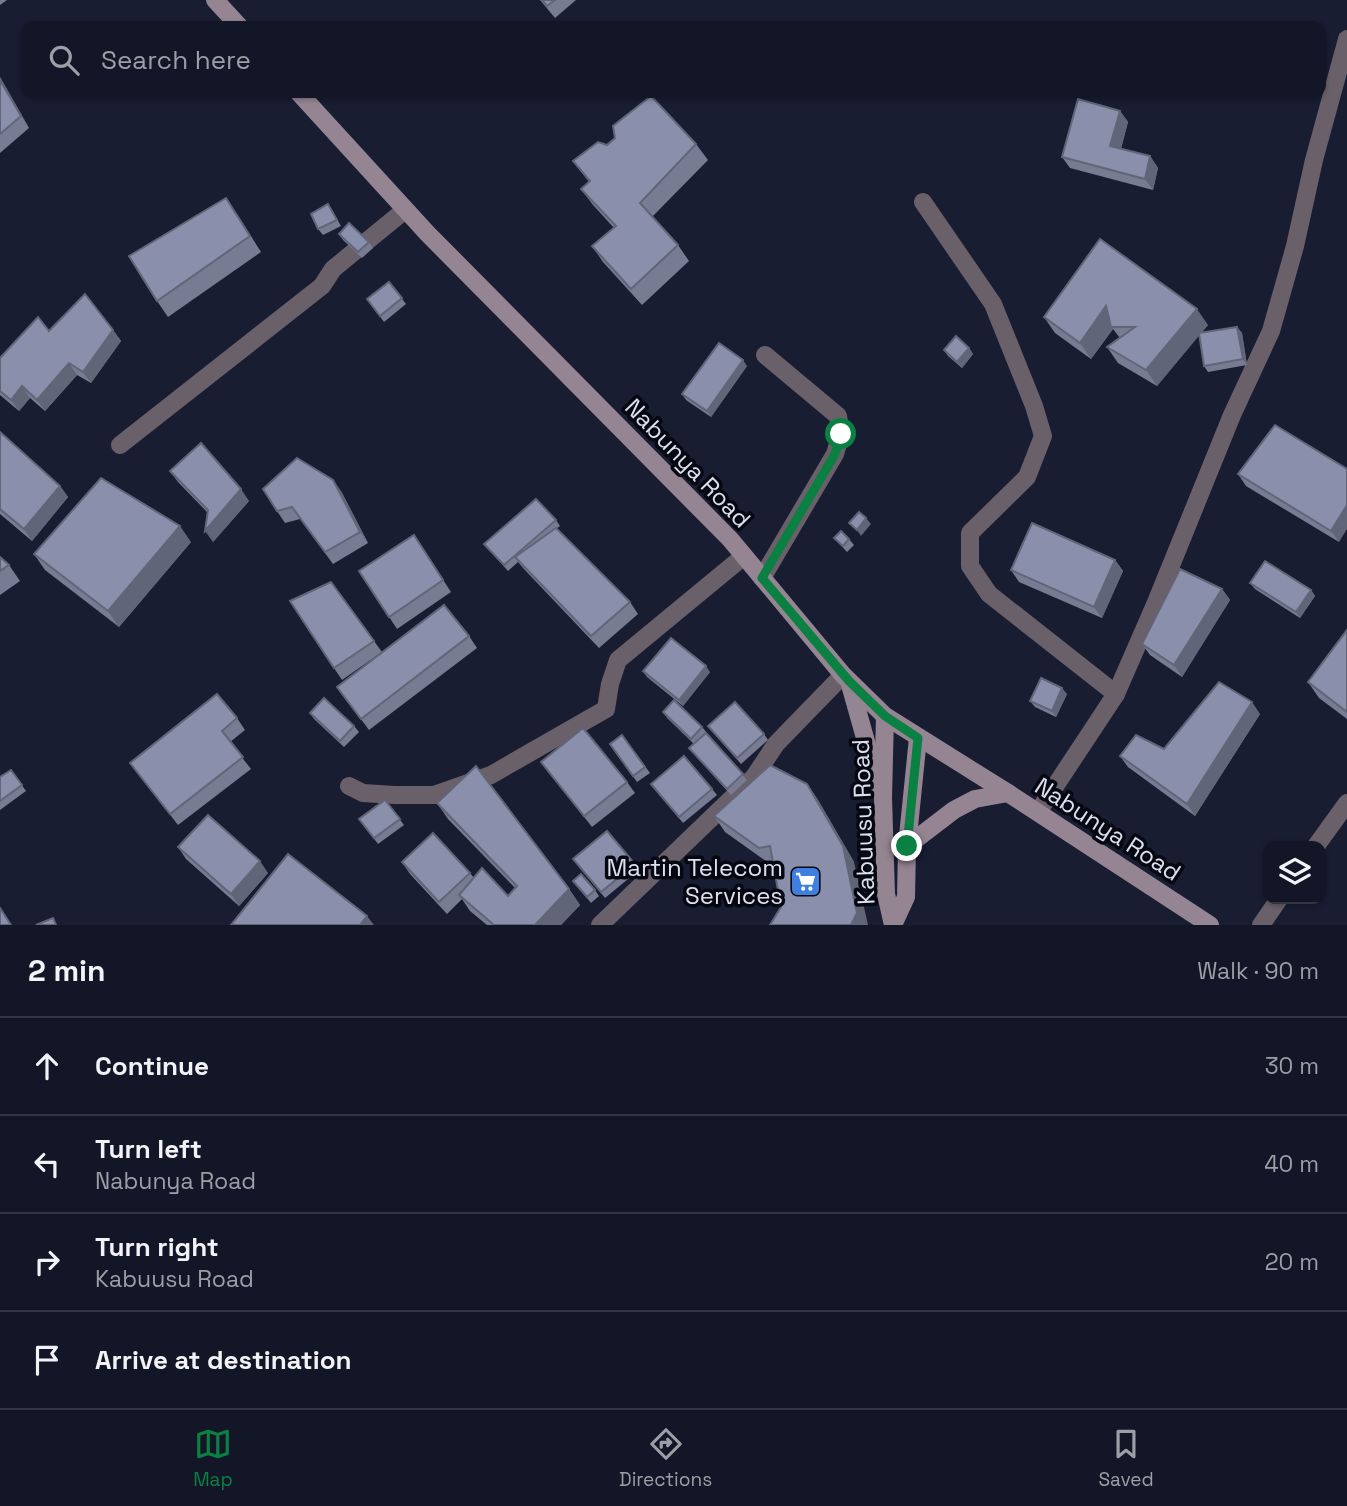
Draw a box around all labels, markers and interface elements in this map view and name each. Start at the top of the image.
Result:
search box [21,21,1326,98]
icon: search [45,41,83,79]
text: Search here [101,43,251,77]
street label: Nabunya Road [619,392,757,534]
route start [825,418,856,449]
street label: Kabuusu Road [845,739,881,905]
street label: Nabunya Road [1029,770,1187,888]
route end [891,830,922,861]
map controls [1263,841,1326,904]
button: layers [1263,841,1326,904]
place label: Martin Telecom Services [606,852,783,911]
supermarket icon: Martin Telecom Services [789,864,823,898]
text: 2 min [28,951,106,990]
text: Walk · 90 m [1197,956,1319,986]
icon: ahead [28,1047,66,1085]
text: Continue [95,1049,209,1083]
text: 30 m [1265,1051,1319,1081]
text: Turn left [95,1132,202,1166]
icon: left [28,1145,66,1183]
text: 40 m [1264,1149,1319,1179]
text: Nabunya Road [95,1166,256,1196]
text: Turn right [95,1230,219,1264]
icon: right [28,1243,66,1281]
text: 20 m [1265,1247,1319,1277]
text: Kabuusu Road [95,1264,254,1294]
icon: arrive [28,1341,66,1379]
text: Arrive at destination [95,1343,352,1377]
tab: Map [193,1425,233,1492]
tab: Directions [619,1425,712,1492]
tab: Saved [1098,1425,1154,1492]

